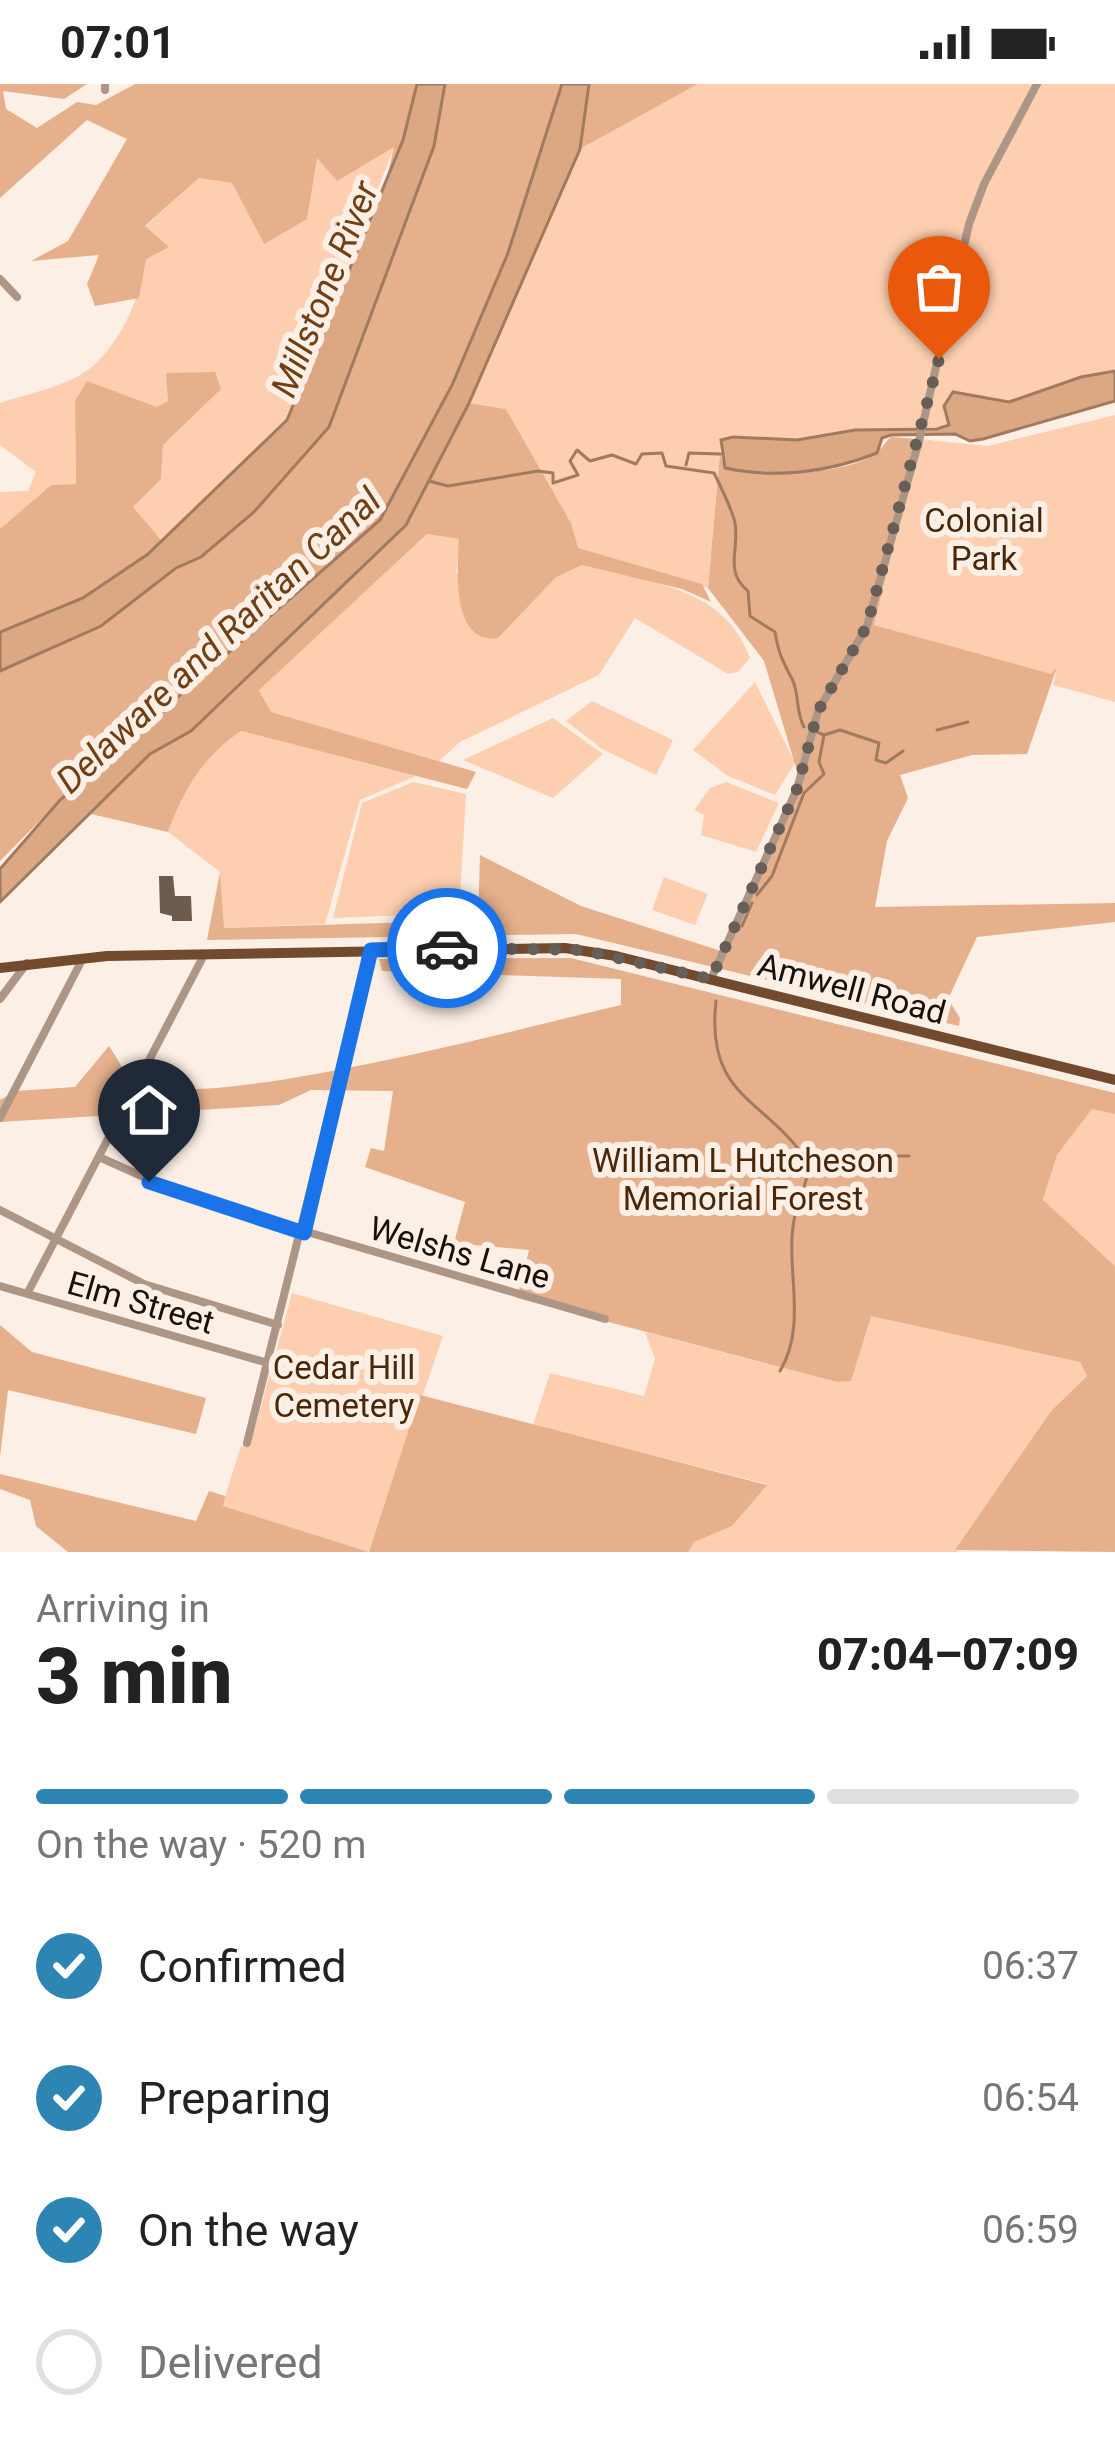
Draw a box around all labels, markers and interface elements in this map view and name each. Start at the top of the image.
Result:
text: 07:01 [60,16,176,69]
water label: Millstone River [263,174,388,403]
pin [888,236,990,359]
icon: bag [906,254,972,320]
water label: Delaware and Raritan Canal [48,479,390,802]
park label: Colonial Park [924,501,1044,578]
courier [387,888,507,1008]
icon: car [414,915,480,981]
street label: Amwell Road [754,945,950,1032]
pin [98,1059,200,1182]
icon: home [116,1077,182,1143]
park label: William L Hutcheson Memorial Forest [592,1141,894,1218]
street label: Welshs Lane [365,1208,555,1297]
street label: Elm Street [63,1263,219,1342]
park label: Cedar Hill Cemetery [273,1348,415,1425]
text: Arriving in [36,1586,210,1632]
text: 07:04–07:09 [817,1628,1079,1681]
text: 3 min [36,1631,233,1722]
text: On the way · 520 m [36,1822,367,1868]
icon: check [36,1933,102,1999]
text: Confirmed [138,1940,347,1993]
text: 06:37 [982,1943,1079,1989]
icon: check [36,2065,102,2131]
text: Preparing [138,2072,331,2125]
text: 06:54 [982,2075,1079,2121]
icon: check [36,2197,102,2263]
text: On the way [138,2204,359,2257]
text: 06:59 [982,2207,1079,2253]
text: Delivered [138,2336,323,2389]

